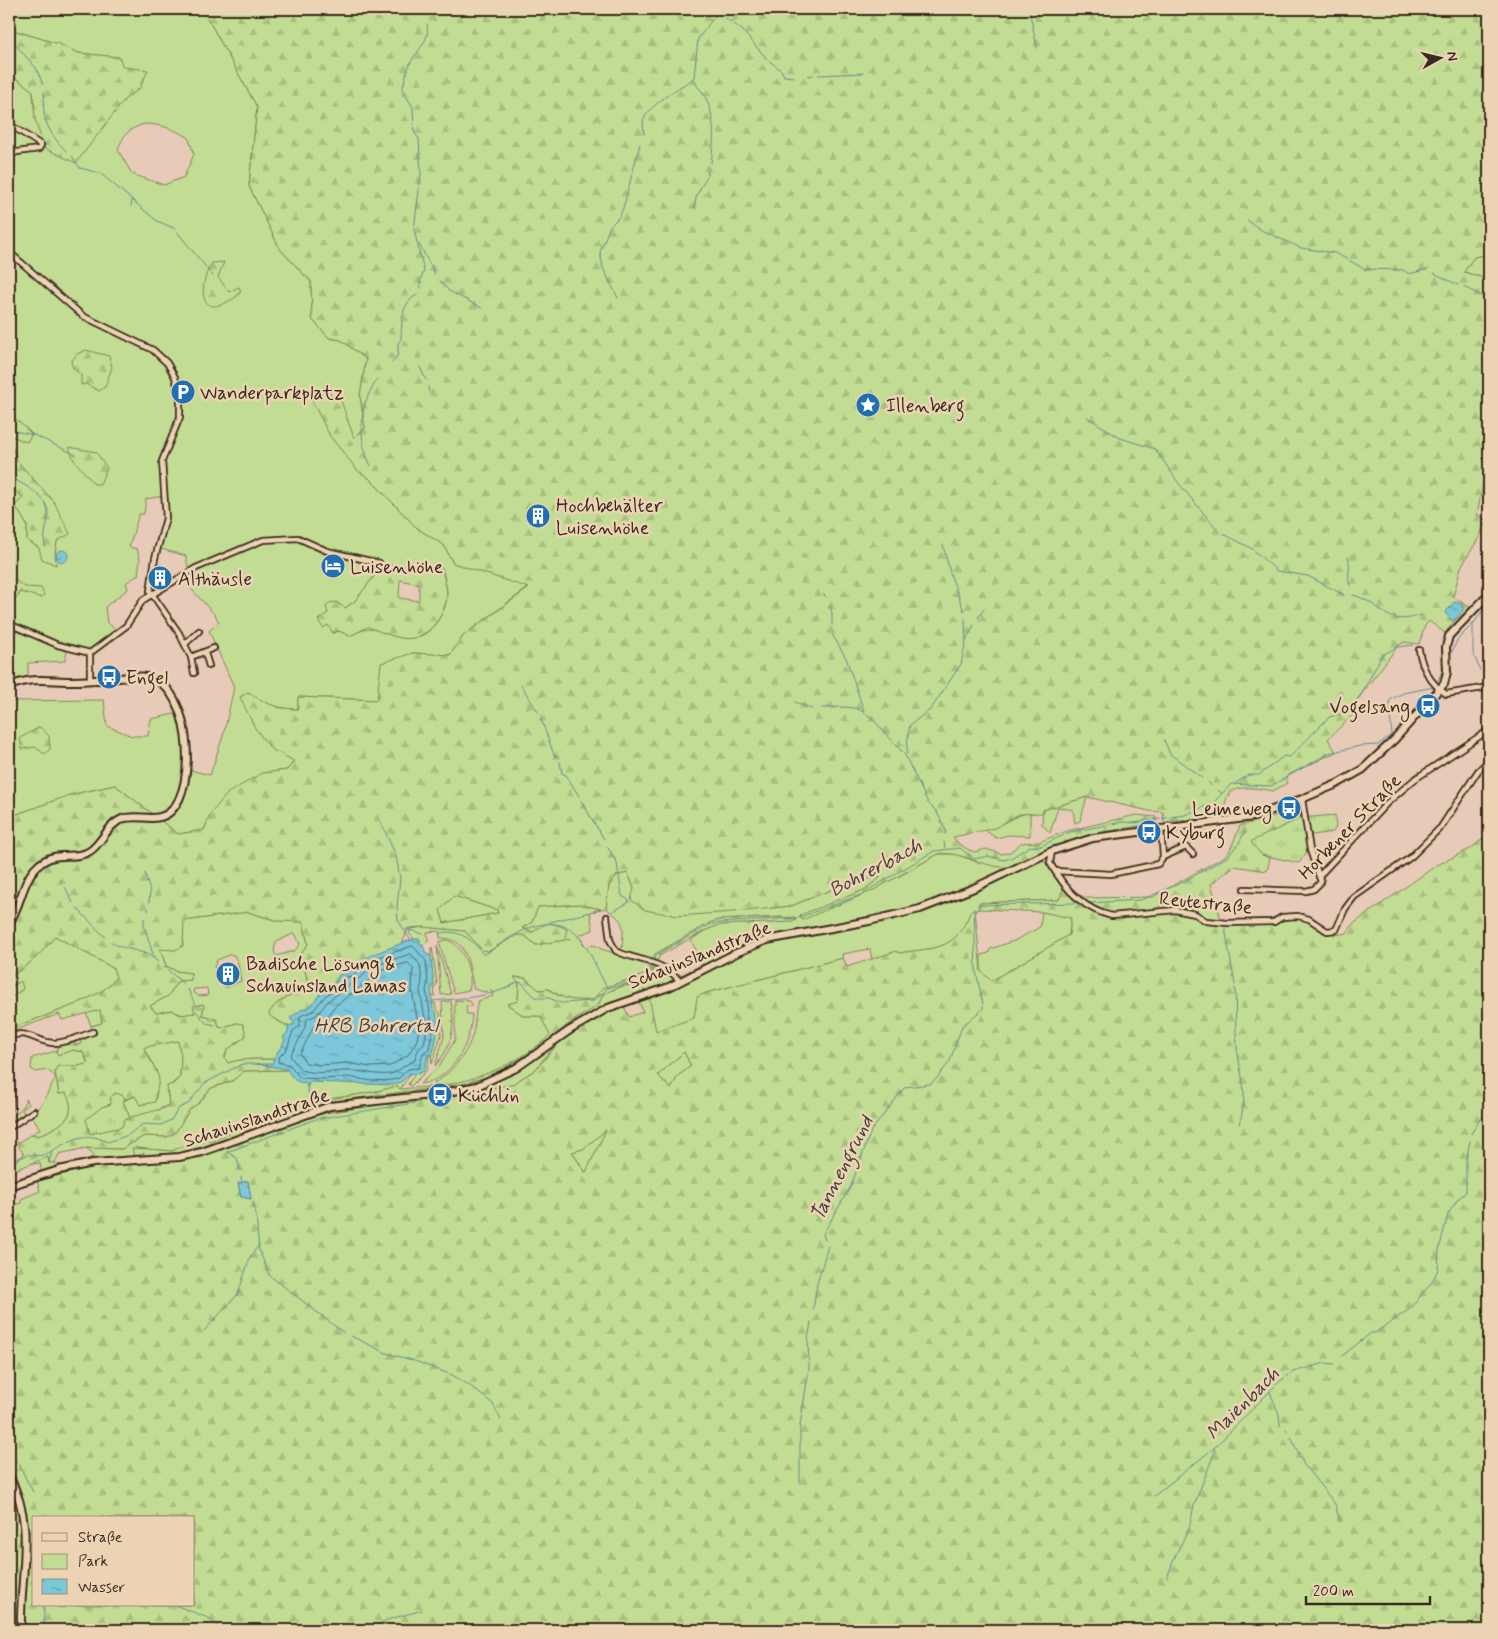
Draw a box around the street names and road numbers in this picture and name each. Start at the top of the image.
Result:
street label: Horbener Straße [1293,769,1407,885]
street label: Reutestraße [1158,886,1254,921]
street label: Schauinslandstraße [624,915,775,995]
street label: Schauinslandstraße [180,1083,333,1154]

